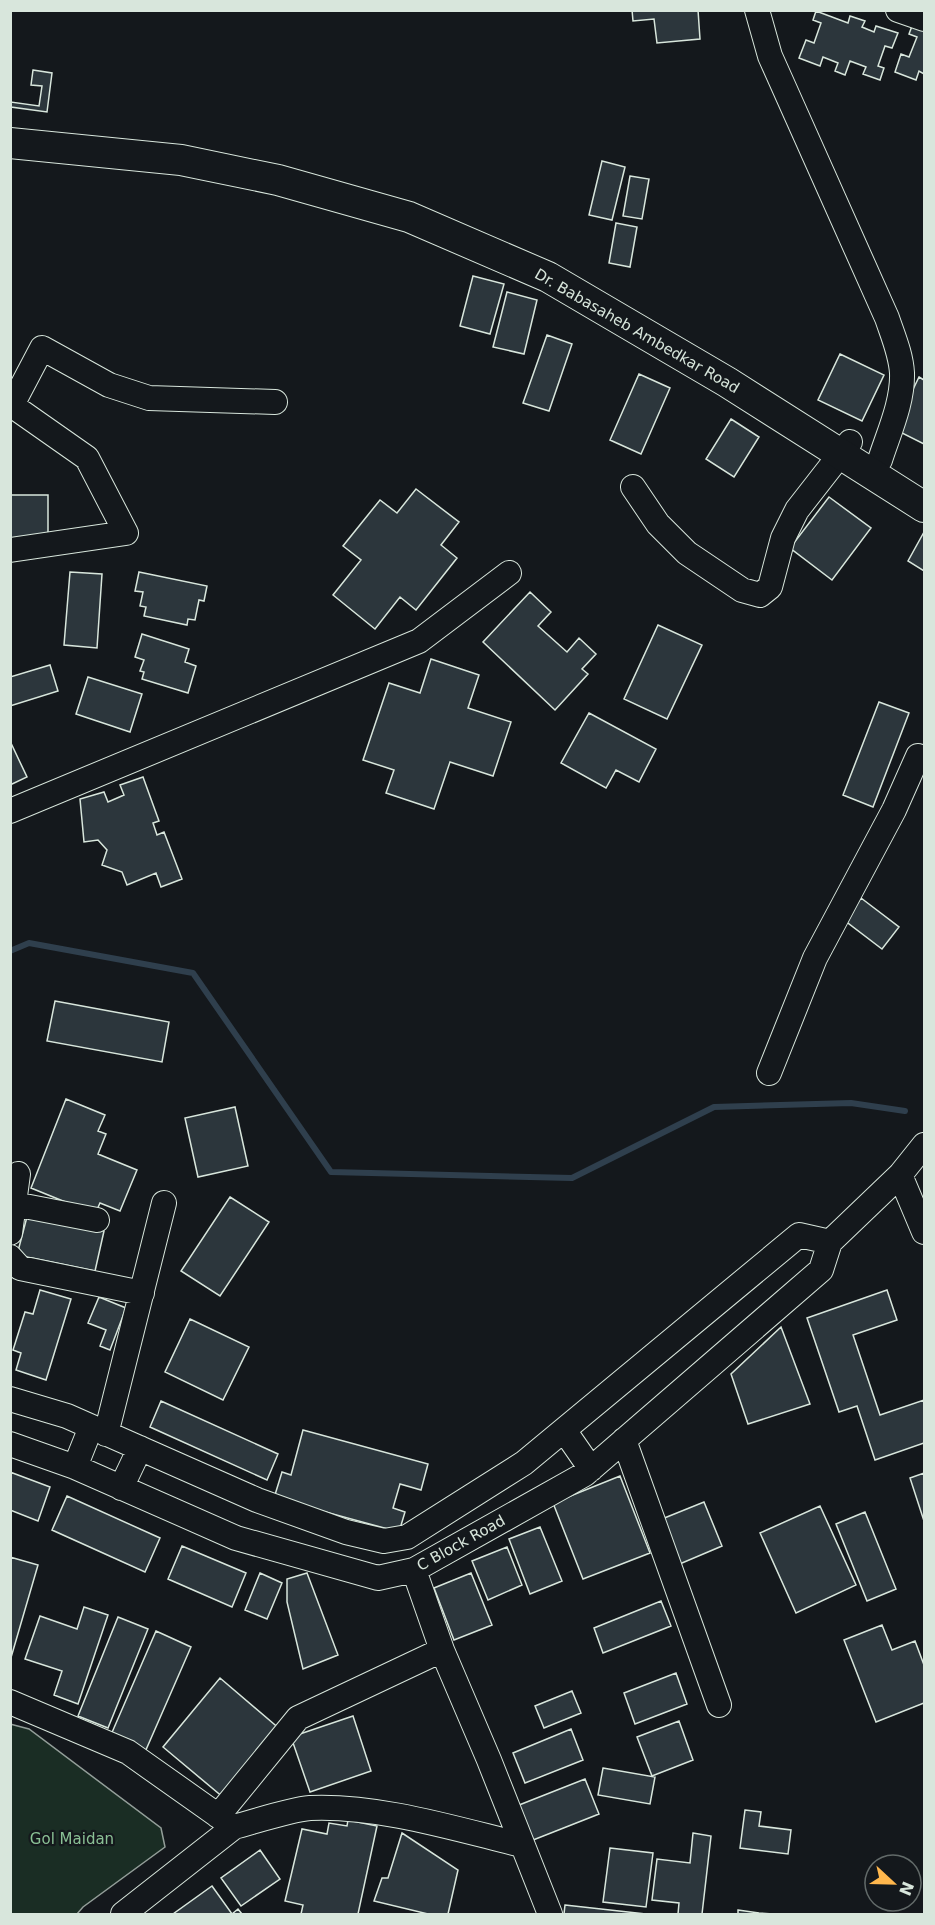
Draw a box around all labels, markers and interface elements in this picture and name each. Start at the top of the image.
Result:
street label: Dr. Babasaheb Ambedkar Road [531,265,743,397]
street label: C Block Road [414,1511,508,1575]
park label: Gol Maidan [30,1830,114,1848]
north arrow [863,1853,923,1913]
text: N [895,1879,918,1898]

